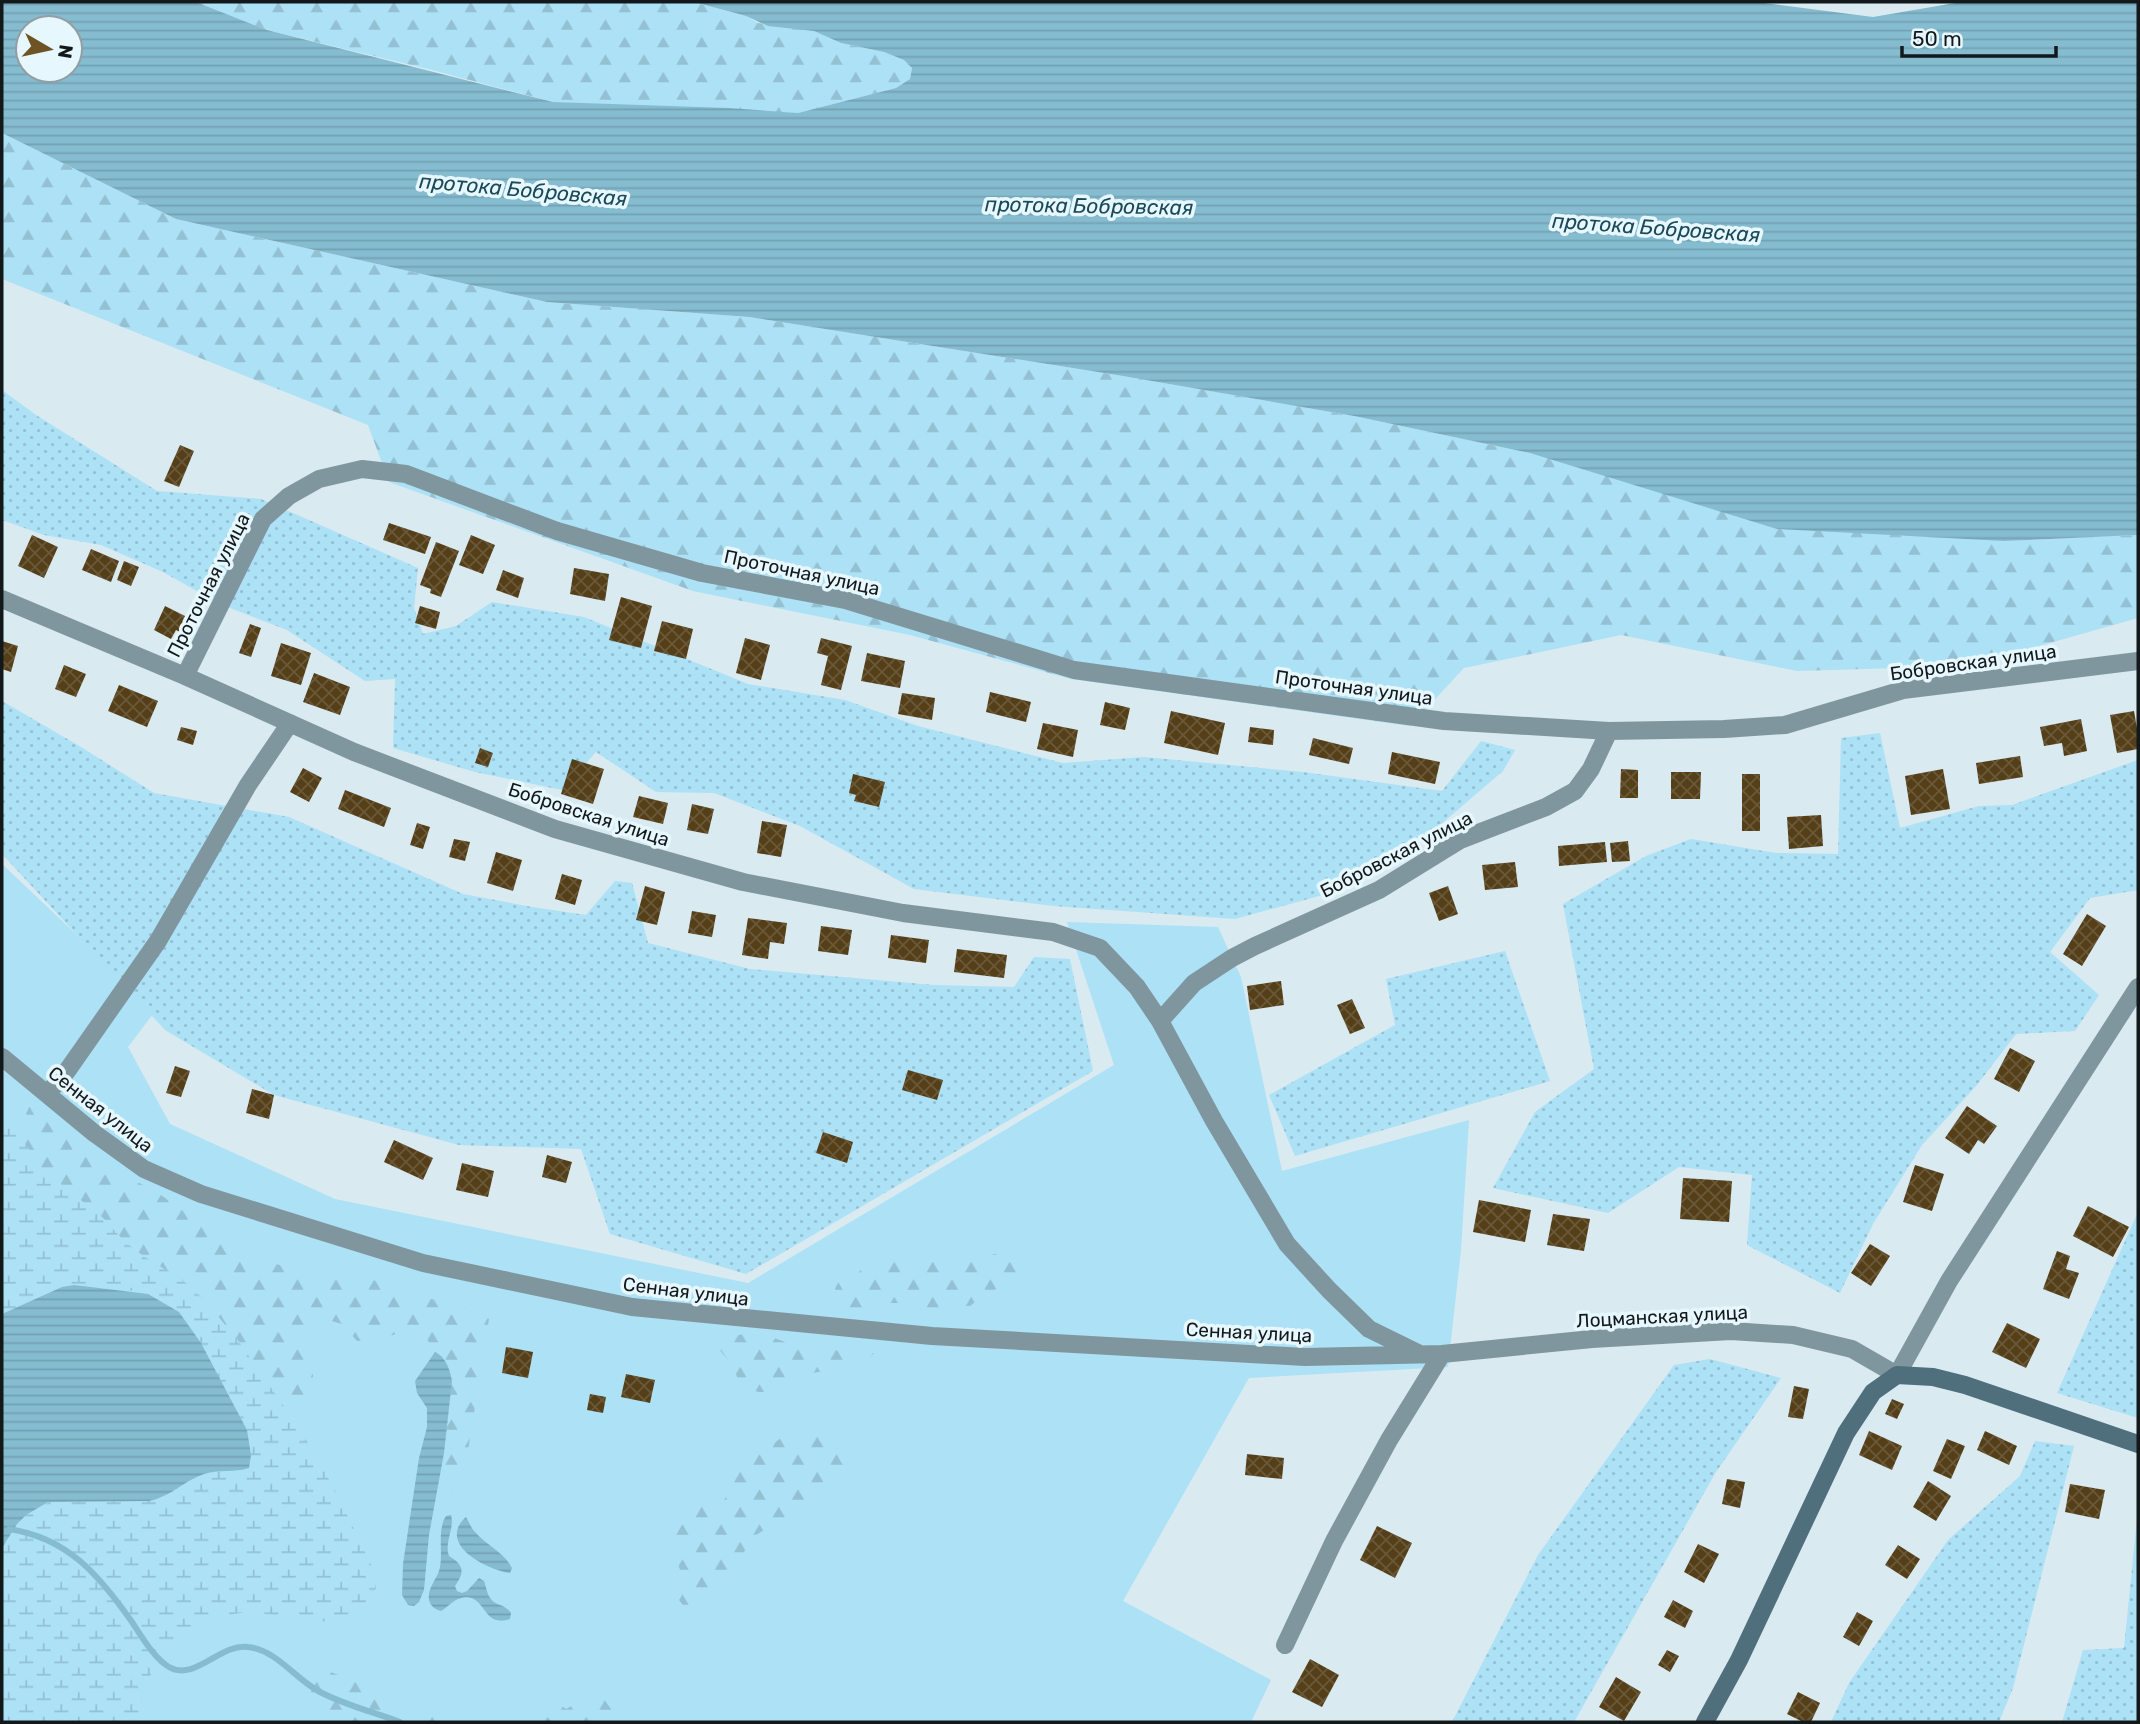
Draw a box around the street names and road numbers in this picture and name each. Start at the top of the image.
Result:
street label: Проточная улица [162,509,255,661]
street label: Проточная улица [722,545,882,600]
street label: Бобровская улица [1888,639,2058,686]
street label: Проточная улица [1274,665,1434,710]
street label: Бобровская улица [505,778,672,851]
street label: Бобровская улица [1316,806,1476,903]
street label: Сенная улица [44,1061,158,1157]
street label: Сенная улица [622,1272,750,1311]
street label: Лоцманская улица [1576,1301,1748,1332]
street label: Сенная улица [1185,1318,1313,1347]

